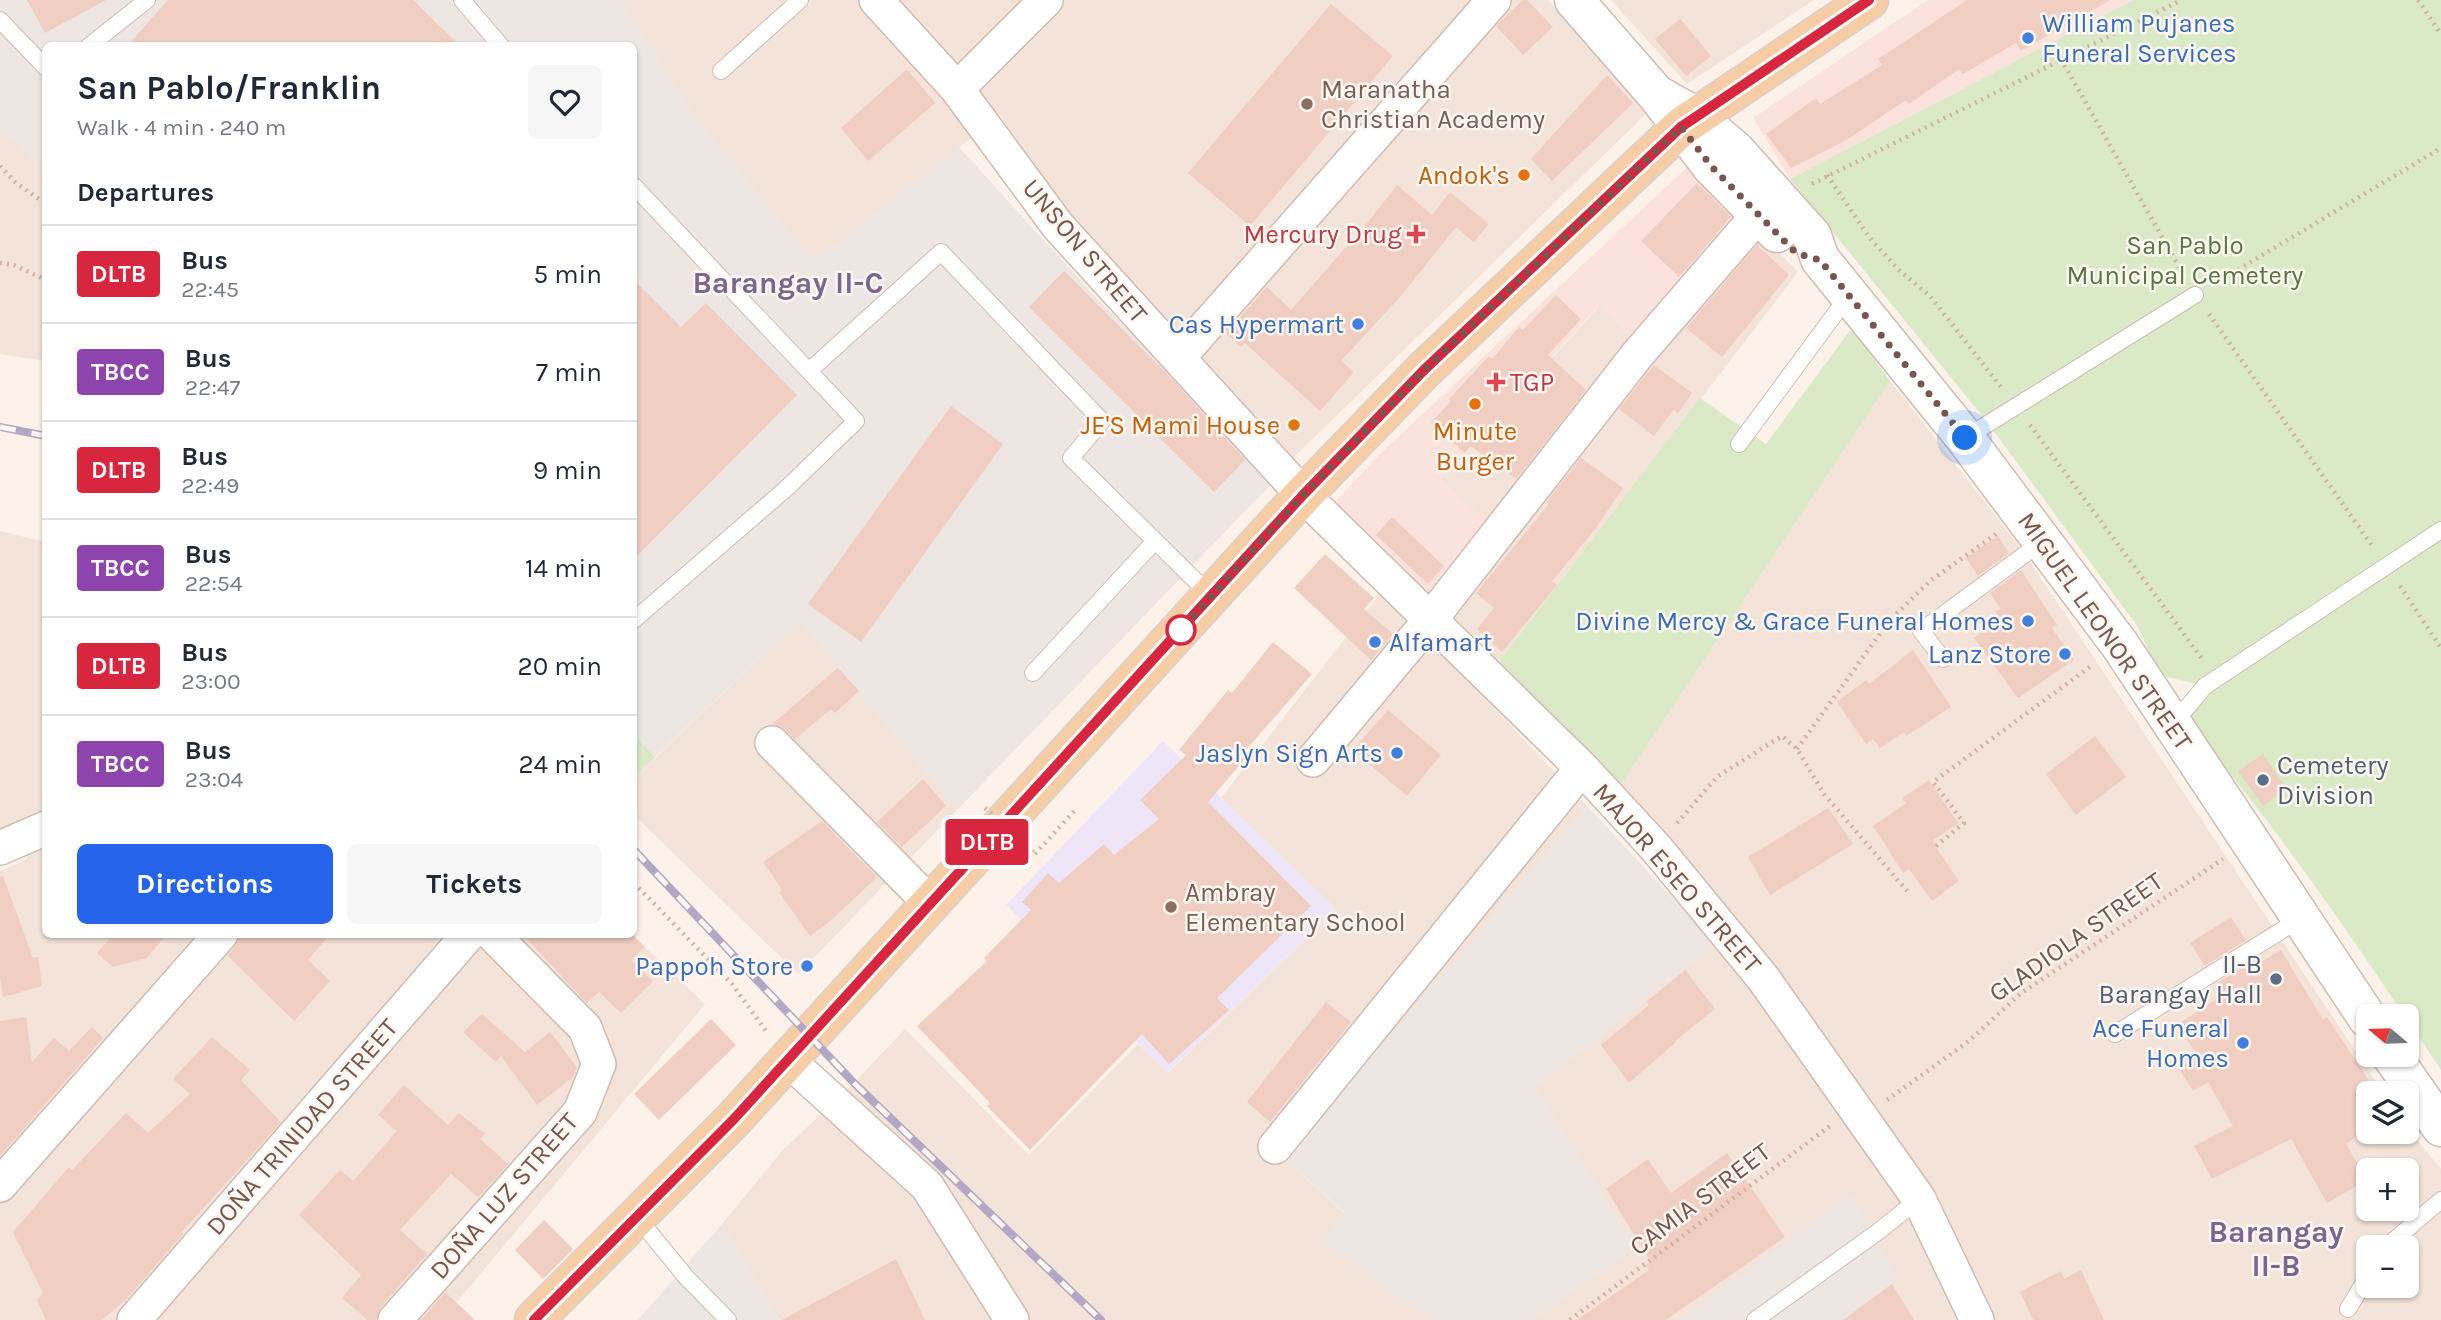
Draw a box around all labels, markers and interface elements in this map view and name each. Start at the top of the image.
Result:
place label: William Pujanes Funeral Services [2042,8,2237,69]
marker: William Pujanes Funeral Services [2020,30,2036,46]
button: heart [528,65,602,139]
text: San Pablo/Franklin [77,69,381,107]
place label: Maranatha Christian Academy [1321,74,1545,135]
marker: Maranatha Christian Academy [1299,96,1315,112]
text: Walk · 4 min · 240 m [77,114,286,141]
place label: Andok's [1418,160,1510,191]
marker: Andok's [1516,167,1532,183]
street label: UNSON STREET [1016,173,1154,329]
text: Departures [77,177,214,208]
place label: Mercury Drug [1243,219,1402,250]
marker: Mercury Drug [1408,226,1424,242]
park label: San Pablo Municipal Cemetery [2067,230,2303,291]
text: Bus [181,245,228,276]
text: 5 min [533,259,602,290]
text: DLTB [91,260,146,288]
district label: Barangay II-C [692,265,884,301]
text: 22:45 [181,276,239,303]
place label: Cas Hypermart [1169,309,1344,340]
marker: Cas Hypermart [1350,316,1366,332]
text: Bus [185,343,232,374]
text: 7 min [536,357,602,388]
text: TBCC [91,358,150,386]
place label: TGP [1510,367,1554,398]
text: 22:47 [185,374,240,401]
marker: TGP [1488,374,1504,390]
marker: Minute Burger [1467,396,1483,412]
place label: JE'S Mami House [1081,410,1280,441]
place label: Minute Burger [1433,416,1517,477]
marker: JE'S Mami House [1286,417,1302,433]
your location [1947,420,1982,455]
text: Bus [181,441,228,472]
text: 9 min [533,455,602,486]
text: DLTB [91,456,146,484]
text: 22:49 [181,472,239,499]
street label: MIGUEL LEONOR STREET [2011,506,2199,756]
text: Bus [185,539,232,570]
text: 14 min [525,553,602,584]
text: TBCC [91,554,150,582]
text: 22:54 [185,570,243,597]
place label: Divine Mercy & Grace Funeral Homes [1575,606,2014,637]
marker: Divine Mercy & Grace Funeral Homes [2020,613,2036,629]
unlabelled marker [1166,615,1196,645]
place label: Alfamart [1389,627,1492,658]
marker: Alfamart [1367,634,1383,650]
text: Bus [181,637,228,668]
place label: Lanz Store [1928,639,2051,670]
marker: Lanz Store [2057,646,2073,662]
text: 20 min [518,651,602,682]
text: DLTB [91,652,146,680]
text: 23:00 [181,668,241,695]
text: Bus [185,735,232,766]
place label: Jaslyn Sign Arts [1196,738,1383,769]
marker: Jaslyn Sign Arts [1389,745,1405,761]
text: 24 min [518,749,602,780]
text: TBCC [91,750,150,778]
place label: Cemetery Division [2277,750,2389,811]
text: 23:04 [185,766,243,793]
marker: Cemetery Division [2255,772,2271,788]
street label: MAJOR ESEO STREET [1586,777,1768,979]
line badge: DLTB [938,819,1036,865]
text: DLTB [959,828,1015,856]
button: Directions [77,844,333,924]
button: Tickets [347,844,602,924]
street label: GLADIOLA STREET [1983,865,2169,1009]
place label: Ambray Elementary School [1185,877,1406,938]
marker: Ambray Elementary School [1163,899,1179,915]
place label: II-B Barangay Hall [2099,949,2262,1010]
place label: Pappoh Store [635,951,793,982]
marker: Pappoh Store [799,958,815,974]
marker: II-B Barangay Hall [2268,971,2284,987]
north arrow [2356,1004,2418,1068]
map controls [2356,1004,2419,1298]
street label: DOÑA TRINIDAD STREET [200,1013,404,1241]
place label: Ace Funeral Homes [2092,1013,2229,1074]
marker: Ace Funeral Homes [2235,1035,2251,1051]
button: layers [2356,1081,2419,1144]
street label: DOÑA LUZ STREET [423,1106,585,1286]
street label: CAMIA STREET [1624,1136,1776,1262]
button: + [2356,1158,2419,1221]
district label: Barangay II-B [2208,1214,2344,1284]
button: − [2356,1235,2419,1298]

